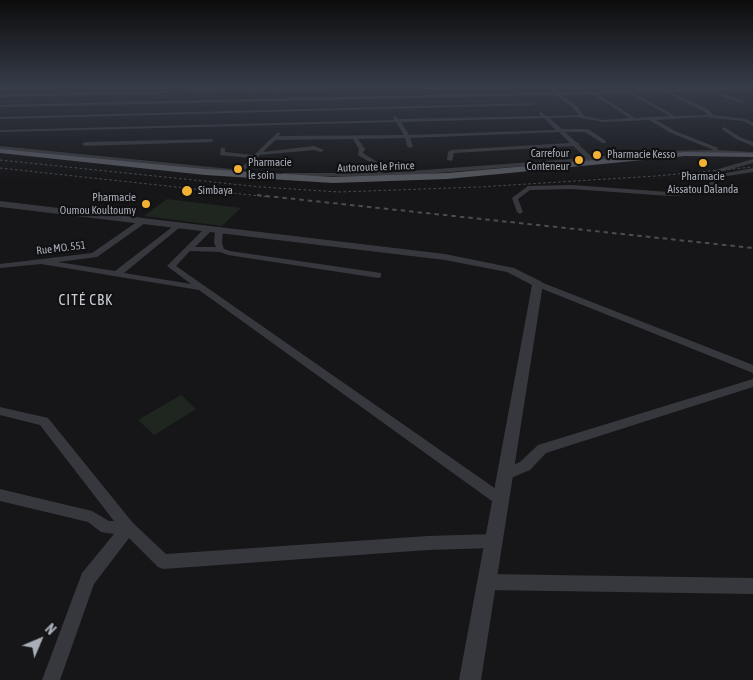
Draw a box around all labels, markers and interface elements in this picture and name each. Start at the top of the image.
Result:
place label: Carrefour Conteneur [527,147,569,173]
place label: Pharmacie Kesso [607,148,675,162]
marker: Pharmacie Kesso [591,149,603,161]
marker: Carrefour Conteneur [573,154,585,166]
place label: Pharmacie le soin [248,156,292,182]
marker: Pharmacie Aissatou Dalanda [697,157,709,169]
street label: Autoroute le Prince [337,159,415,175]
marker: Pharmacie le soin [232,163,244,175]
place label: Pharmacie Aissatou Dalanda [668,170,738,196]
marker: Simbaya [180,184,194,198]
place label: Simbaya [198,184,233,198]
place label: Pharmacie Oumou Koultoumy [60,191,136,217]
marker: Pharmacie Oumou Koultoumy [140,198,152,210]
street label: Rue MO. 551 [35,238,87,258]
district label: CITÉ CBK [58,291,114,309]
north arrow [15,615,65,665]
text: N [42,621,59,638]

